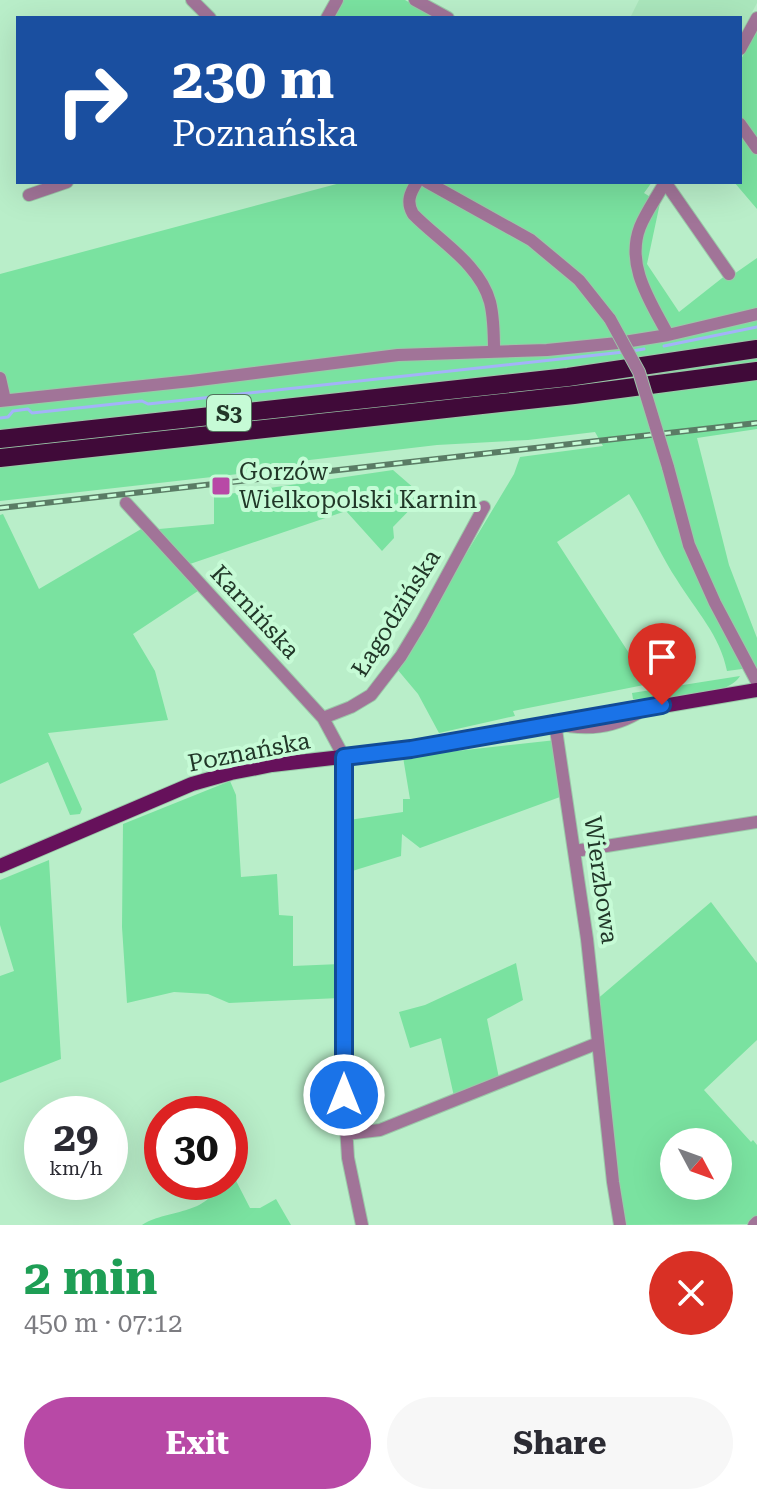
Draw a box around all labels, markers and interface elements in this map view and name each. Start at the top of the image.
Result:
text: 230 m [172,46,334,112]
icon: right [40,48,144,152]
text: Poznańska [172,113,358,155]
road number: S3 [207,395,251,431]
place label: Gorzów Wielkopolski Karnin [239,458,477,514]
marker: Gorzów Wielkopolski Karnin [210,475,232,497]
street label: Łagodzińska [346,544,446,682]
street label: Karnińska [205,560,305,664]
pin [628,623,696,705]
icon: arrive [640,635,684,679]
street label: Poznańska [186,726,312,778]
street label: Wierzbowa [578,814,624,946]
position arrow [302,1053,386,1137]
speed limit sign: 30 [144,1096,248,1200]
text: 29 [54,1114,98,1161]
north arrow [660,1128,732,1200]
map controls [660,1128,732,1200]
text: km/h [49,1156,103,1180]
text: 2 min [24,1250,157,1306]
button: close [649,1251,733,1335]
text: 450 m · 07:12 [24,1308,183,1338]
button: Exit [24,1397,371,1489]
button: Share [387,1397,733,1489]

